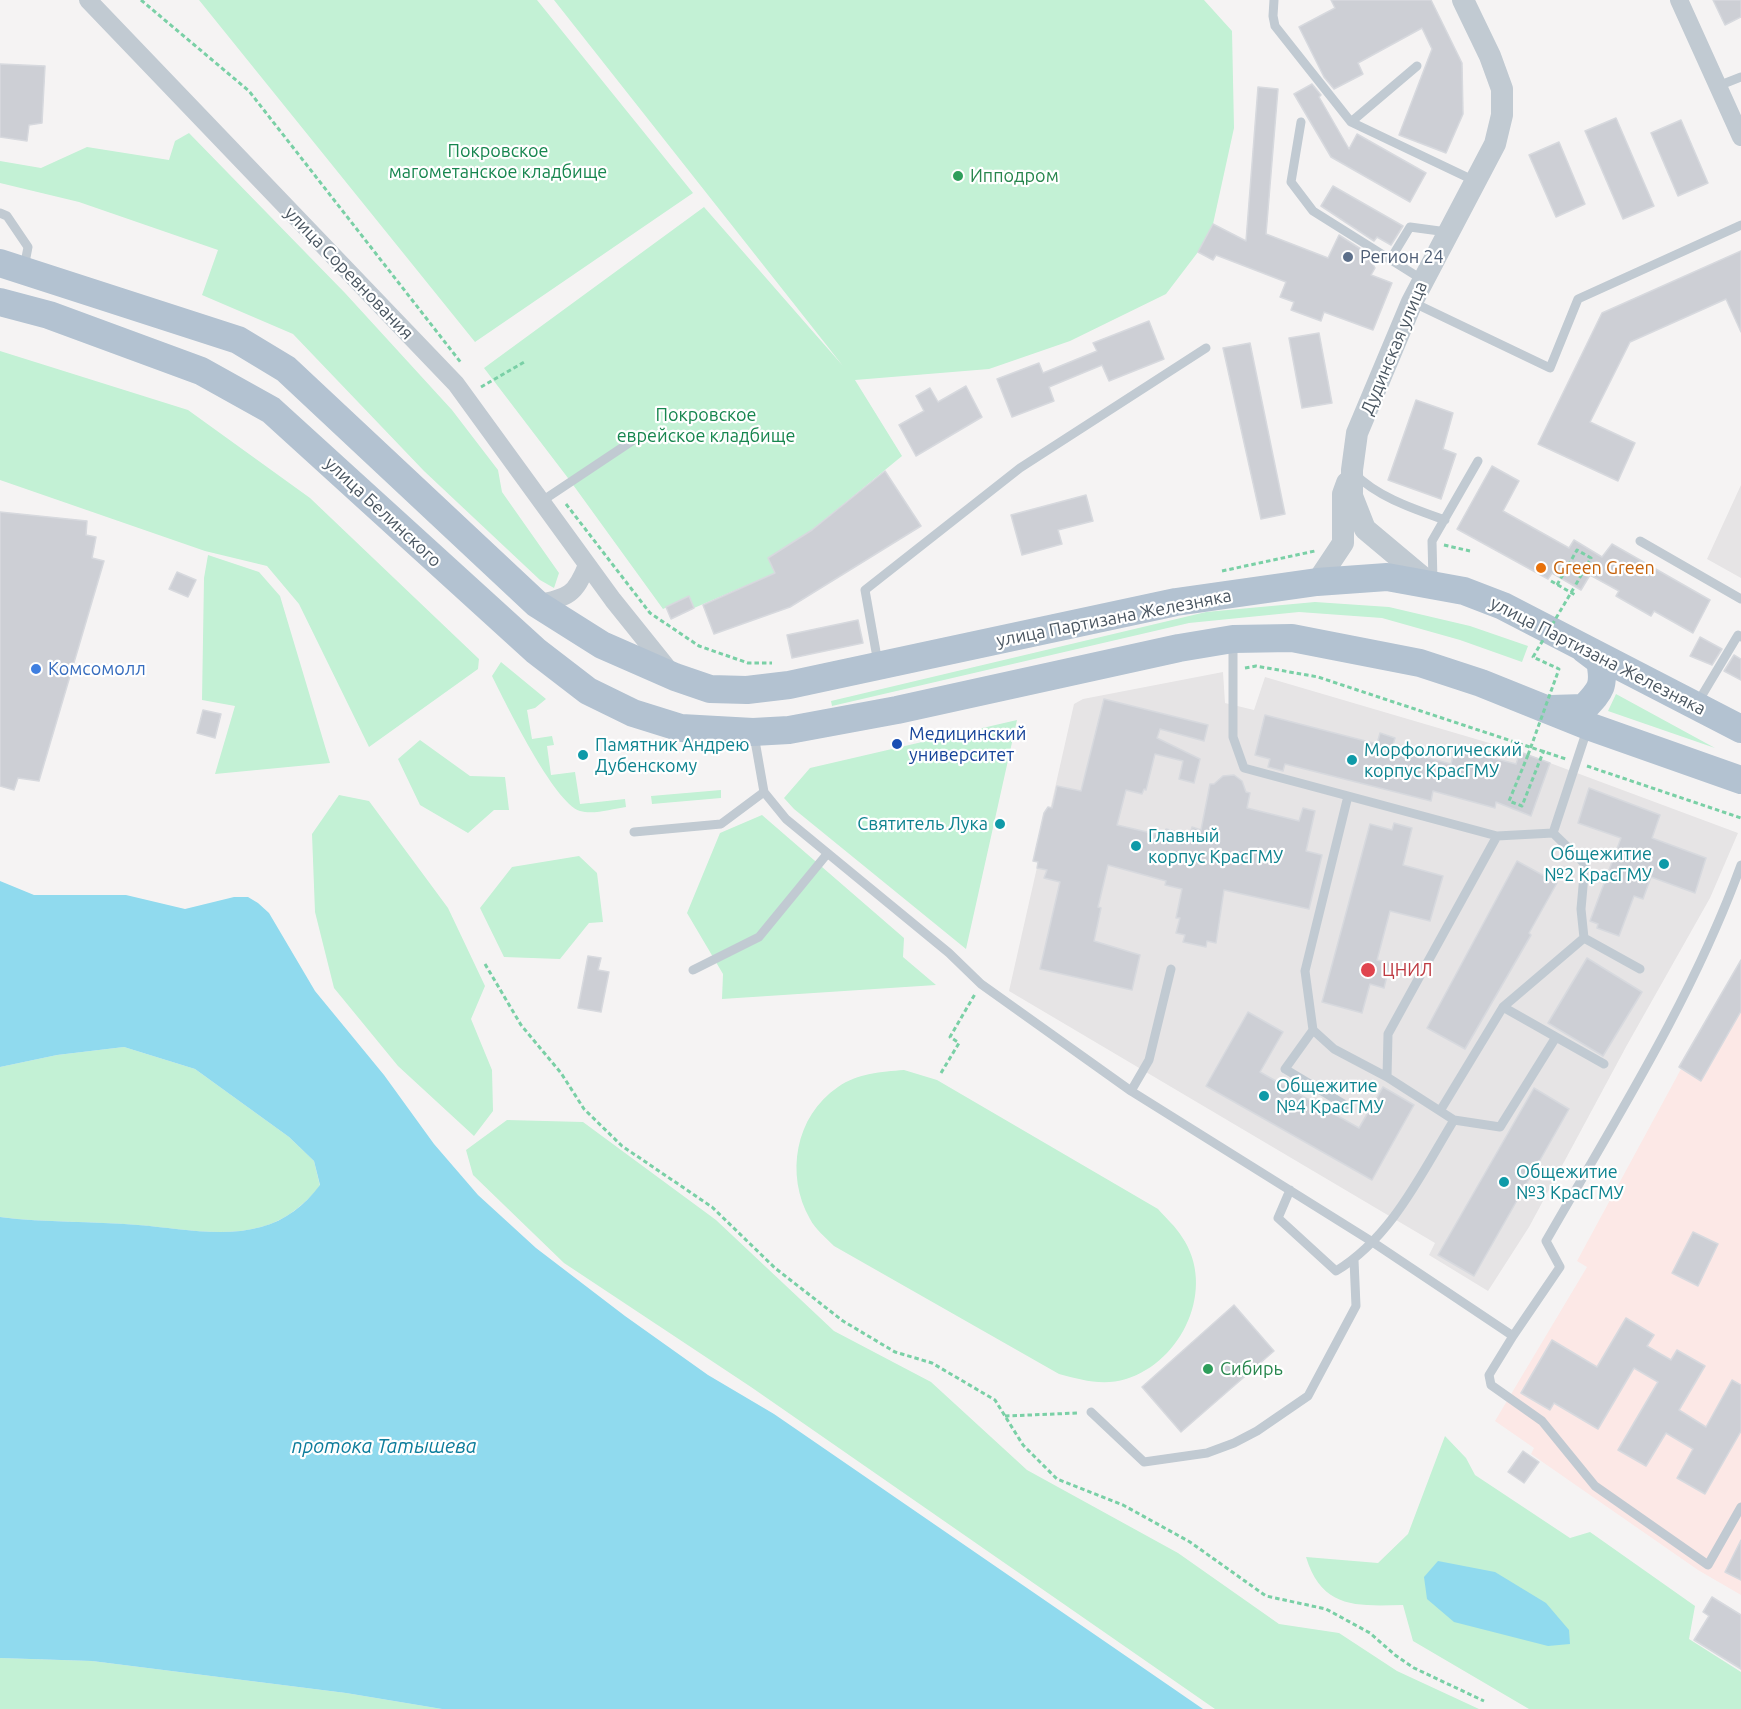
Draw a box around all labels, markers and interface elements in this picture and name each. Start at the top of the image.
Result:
park label: Покровское магометанское кладбище [389,140,607,182]
place label: Ипподром [970,165,1059,187]
marker: Ипподром [951,169,965,183]
street label: улица Соревнования [280,202,418,344]
place label: Регион 24 [1360,246,1444,268]
marker: Регион 24 [1341,250,1355,264]
street label: Дудинская улица [1356,278,1432,418]
park label: Покровское еврейское кладбище [617,404,795,446]
street label: улица Белинского [320,452,446,572]
place label: Green Green [1553,557,1655,579]
marker: Green Green [1534,561,1548,575]
street label: улица Партизана Железняка [995,585,1233,651]
street label: улица Партизана Железняка [1487,592,1709,720]
place label: Комсомолл [48,658,146,680]
marker: Комсомолл [29,662,43,676]
place label: Медицинский университет [909,723,1026,766]
place label: Памятник Андрею Дубенскому [595,734,749,777]
marker: Медицинский университет [890,737,904,751]
place label: Морфологический корпус КрасГМУ [1364,739,1522,782]
marker: Памятник Андрею Дубенскому [576,748,590,762]
marker: Морфологический корпус КрасГМУ [1345,753,1359,767]
place label: Святитель Лука [857,813,988,835]
marker: Святитель Лука [993,817,1007,831]
place label: Главный корпус КрасГМУ [1148,825,1283,868]
marker: Главный корпус КрасГМУ [1129,839,1143,853]
place label: Общежитие №2 КрасГМУ [1544,843,1652,886]
marker: Общежитие №2 КрасГМУ [1657,857,1671,871]
place label: ЦНИЛ [1382,959,1433,981]
marker: ЦНИЛ [1359,961,1377,979]
place label: Общежитие №4 КрасГМУ [1276,1075,1384,1118]
marker: Общежитие №4 КрасГМУ [1257,1089,1271,1103]
place label: Общежитие №3 КрасГМУ [1516,1161,1624,1204]
marker: Общежитие №3 КрасГМУ [1497,1175,1511,1189]
place label: Сибирь [1220,1358,1283,1380]
marker: Сибирь [1201,1362,1215,1376]
water label: протока Татышева [291,1434,477,1458]

